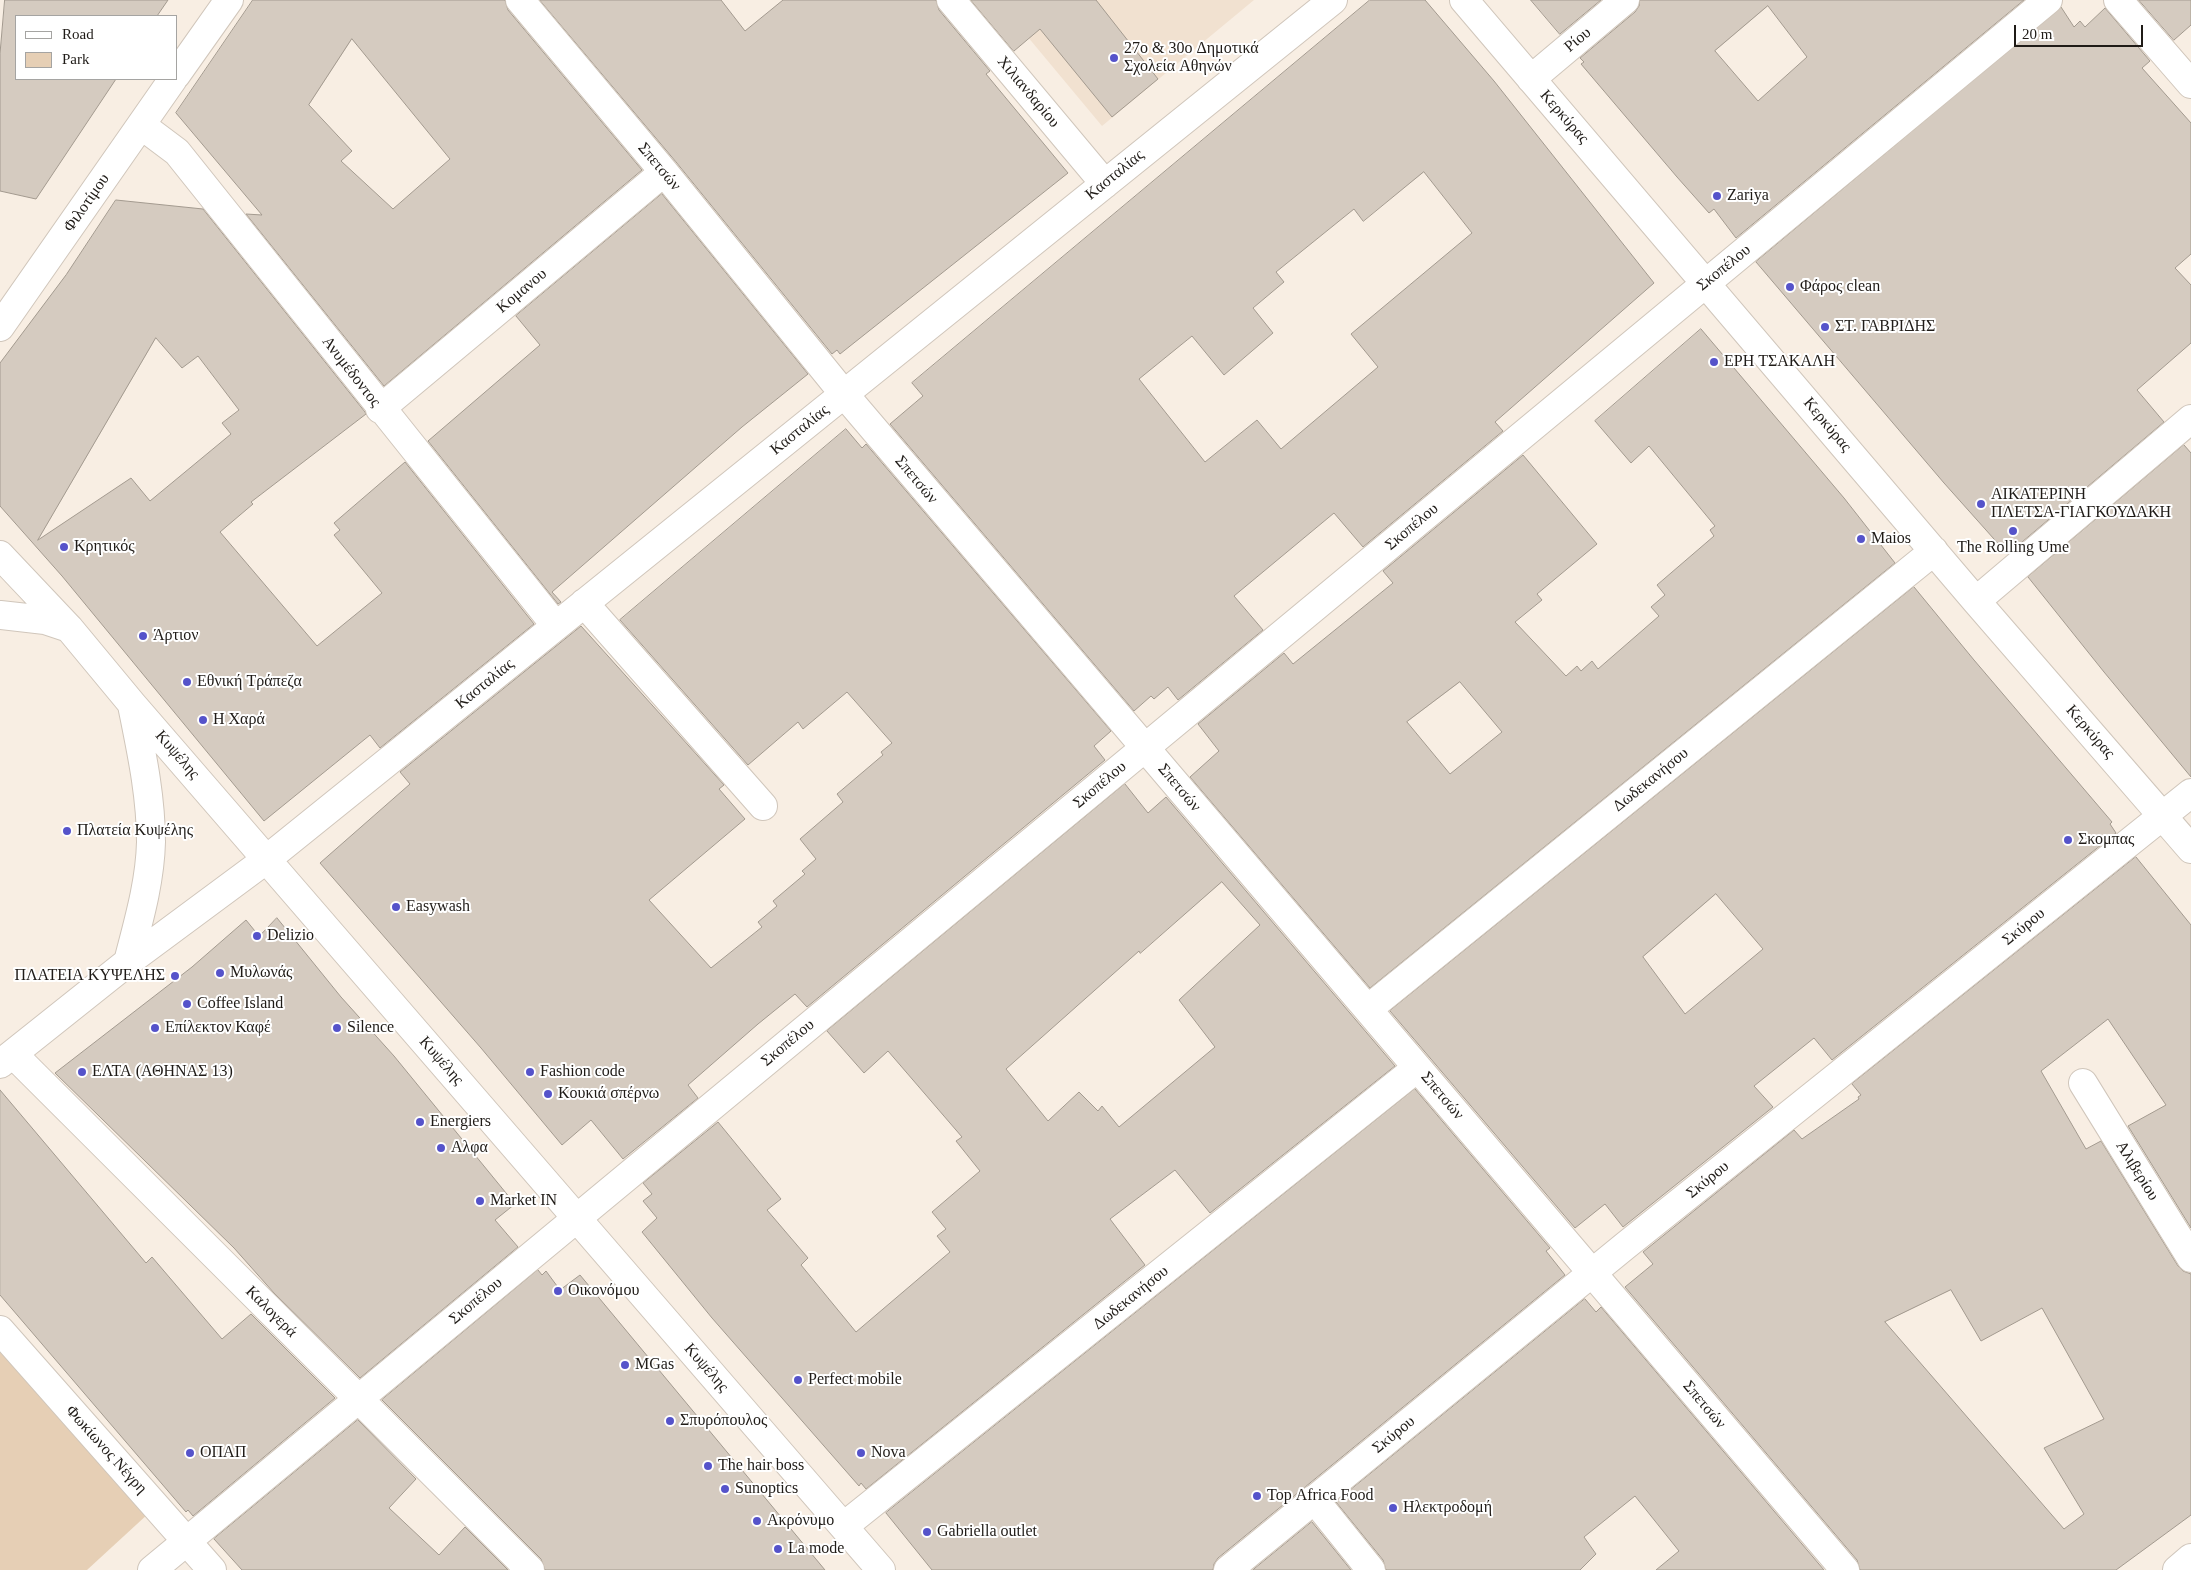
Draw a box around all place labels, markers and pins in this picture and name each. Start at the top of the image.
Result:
place label: 27ο & 30ο Δημοτικά Σχολεία Αθηνών [1124,39,1259,77]
marker: 27ο & 30ο Δημοτικά Σχολεία Αθηνών [1108,52,1120,64]
place label: Zariya [1727,186,1769,206]
marker: Zariya [1711,190,1723,202]
place label: Φάρος clean [1800,277,1880,297]
marker: Φάρος clean [1784,281,1796,293]
place label: ΣΤ. ΓΑΒΡΙΔΗΣ [1835,317,1935,337]
marker: ΣΤ. ΓΑΒΡΙΔΗΣ [1819,321,1831,333]
place label: ΕΡΗ ΤΣΑΚΑΛΗ [1724,352,1835,372]
marker: ΕΡΗ ΤΣΑΚΑΛΗ [1708,356,1720,368]
place label: ΑΙΚΑΤΕΡΙΝΗ ΠΛΕΤΣΑ-ΓΙΑΓΚΟΥΔΑΚΗ [1991,485,2171,523]
marker: ΑΙΚΑΤΕΡΙΝΗ ΠΛΕΤΣΑ-ΓΙΑΓΚΟΥΔΑΚΗ [1975,498,1987,510]
marker: The Rolling Ume [2007,525,2019,537]
place label: Maios [1871,529,1911,549]
marker: Maios [1855,533,1867,545]
place label: Κρητικός [74,537,135,557]
place label: The Rolling Ume [1957,538,2069,558]
marker: Κρητικός [58,541,70,553]
place label: Άρτιον [153,626,199,646]
marker: Άρτιον [137,630,149,642]
place label: Εθνική Τράπεζα [197,672,302,692]
marker: Εθνική Τράπεζα [181,676,193,688]
place label: Η Χαρά [213,710,265,730]
marker: Η Χαρά [197,714,209,726]
place label: Πλατεία Κυψέλης [77,821,193,841]
marker: Πλατεία Κυψέλης [61,825,73,837]
place label: Σκομπας [2078,830,2134,850]
marker: Σκομπας [2062,834,2074,846]
place label: Easywash [406,897,470,917]
marker: Easywash [390,901,402,913]
place label: Delizio [267,926,314,946]
marker: Delizio [251,930,263,942]
place label: Μυλωνάς [230,963,292,983]
place label: ΠΛΑΤΕΙΑ ΚΥΨΕΛΗΣ [14,966,165,986]
marker: Μυλωνάς [214,967,226,979]
marker: ΠΛΑΤΕΙΑ ΚΥΨΕΛΗΣ [169,970,181,982]
place label: Coffee Island [197,994,283,1014]
marker: Coffee Island [181,998,193,1010]
place label: Επίλεκτον Καφέ [165,1018,271,1038]
place label: Silence [347,1018,394,1038]
marker: Επίλεκτον Καφέ [149,1022,161,1034]
marker: Silence [331,1022,343,1034]
place label: ΕΛΤΑ (ΑΘΗΝΑΣ 13) [92,1062,233,1082]
place label: Fashion code [540,1062,625,1082]
marker: ΕΛΤΑ (ΑΘΗΝΑΣ 13) [76,1066,88,1078]
marker: Fashion code [524,1066,536,1078]
place label: Κουκιά σπέρνω [558,1084,659,1104]
marker: Κουκιά σπέρνω [542,1088,554,1100]
place label: Energiers [430,1112,491,1132]
marker: Energiers [414,1116,426,1128]
place label: Αλφα [451,1138,488,1158]
marker: Αλφα [435,1142,447,1154]
place label: Market IN [490,1191,557,1211]
marker: Market IN [474,1195,486,1207]
place label: Οικονόμου [568,1281,639,1301]
marker: Οικονόμου [552,1285,564,1297]
place label: MGas [635,1355,674,1375]
marker: MGas [619,1359,631,1371]
place label: Perfect mobile [808,1370,902,1390]
marker: Perfect mobile [792,1374,804,1386]
place label: Σπυρόπουλος [680,1411,767,1431]
marker: Σπυρόπουλος [664,1415,676,1427]
place label: ΟΠΑΠ [200,1443,246,1463]
place label: Nova [871,1443,906,1463]
marker: ΟΠΑΠ [184,1447,196,1459]
marker: Nova [855,1447,867,1459]
place label: The hair boss [718,1456,804,1476]
marker: The hair boss [702,1460,714,1472]
place label: Sunoptics [735,1479,798,1499]
marker: Sunoptics [719,1483,731,1495]
place label: Top Africa Food [1267,1486,1373,1506]
marker: Top Africa Food [1251,1490,1263,1502]
place label: Ηλεκτροδομή [1403,1498,1492,1518]
marker: Ηλεκτροδομή [1387,1502,1399,1514]
place label: Ακρόνυμο [767,1511,834,1531]
marker: Ακρόνυμο [751,1515,763,1527]
place label: Gabriella outlet [937,1522,1037,1542]
marker: Gabriella outlet [921,1526,933,1538]
place label: La mode [788,1539,844,1559]
marker: La mode [772,1543,784,1555]

